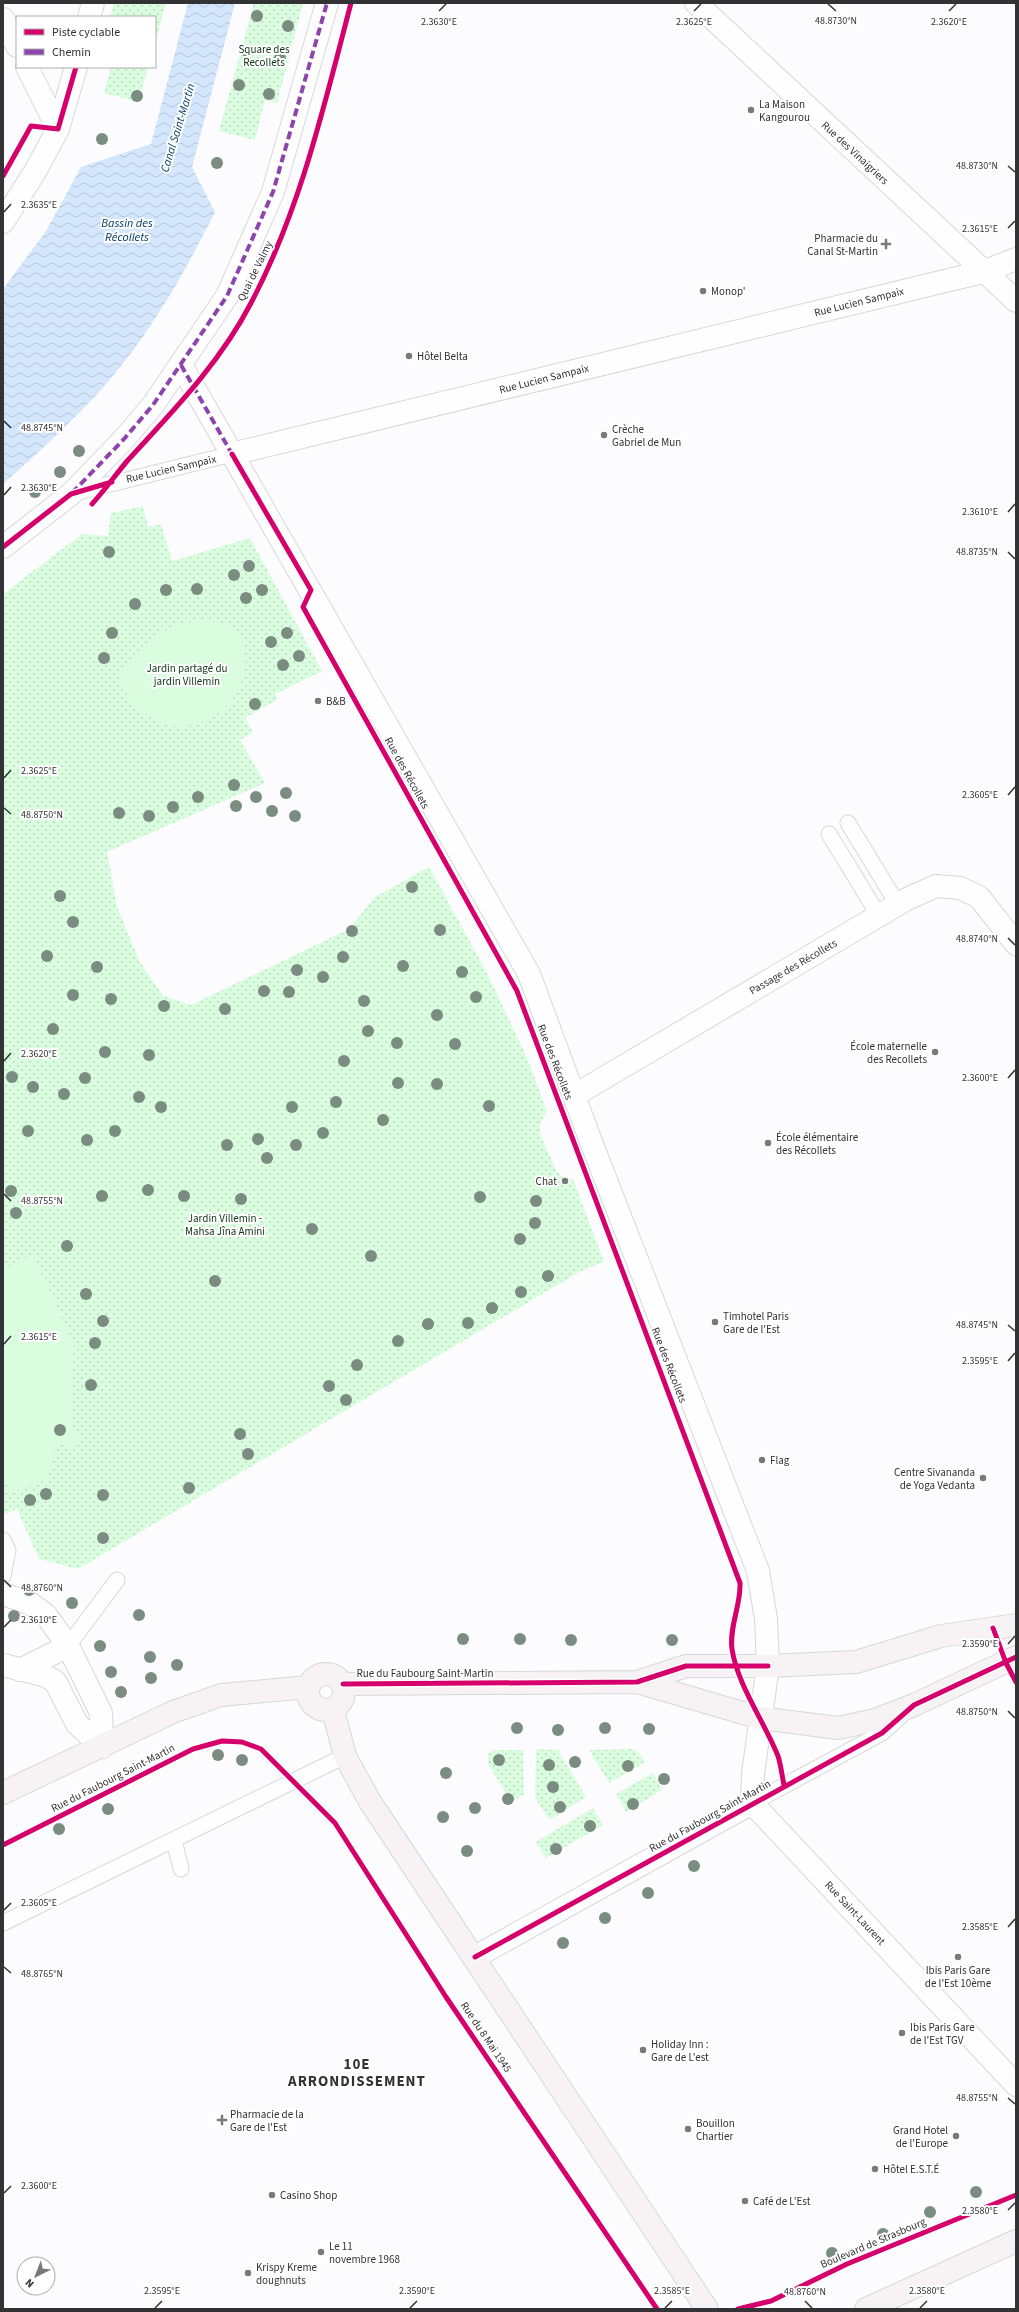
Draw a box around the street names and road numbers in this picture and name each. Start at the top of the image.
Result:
street label: Rue des Vinaigriers [818,118,892,188]
street label: Quai de Valmy [234,238,276,304]
street label: Rue Lucien Sampaix [812,284,906,320]
street label: Rue Lucien Sampaix [497,361,591,397]
street label: Rue Lucien Sampaix [124,451,218,487]
street label: Rue des Récollets [381,734,433,812]
street label: Passage des Récollets [746,936,840,998]
street label: Rue des Récollets [534,1022,576,1102]
street label: Rue des Récollets [648,1325,690,1405]
street label: Rue du Faubourg Saint-Martin [356,1666,494,1681]
street label: Rue du Faubourg Saint-Martin [49,1740,177,1816]
street label: Rue du Faubourg Saint-Martin [646,1776,774,1856]
street label: Rue Saint-Laurent [821,1878,889,1949]
street label: Rue du 8 Mai 1945 [457,1999,515,2075]
street label: Boulevard de Strasbourg [818,2214,928,2272]

